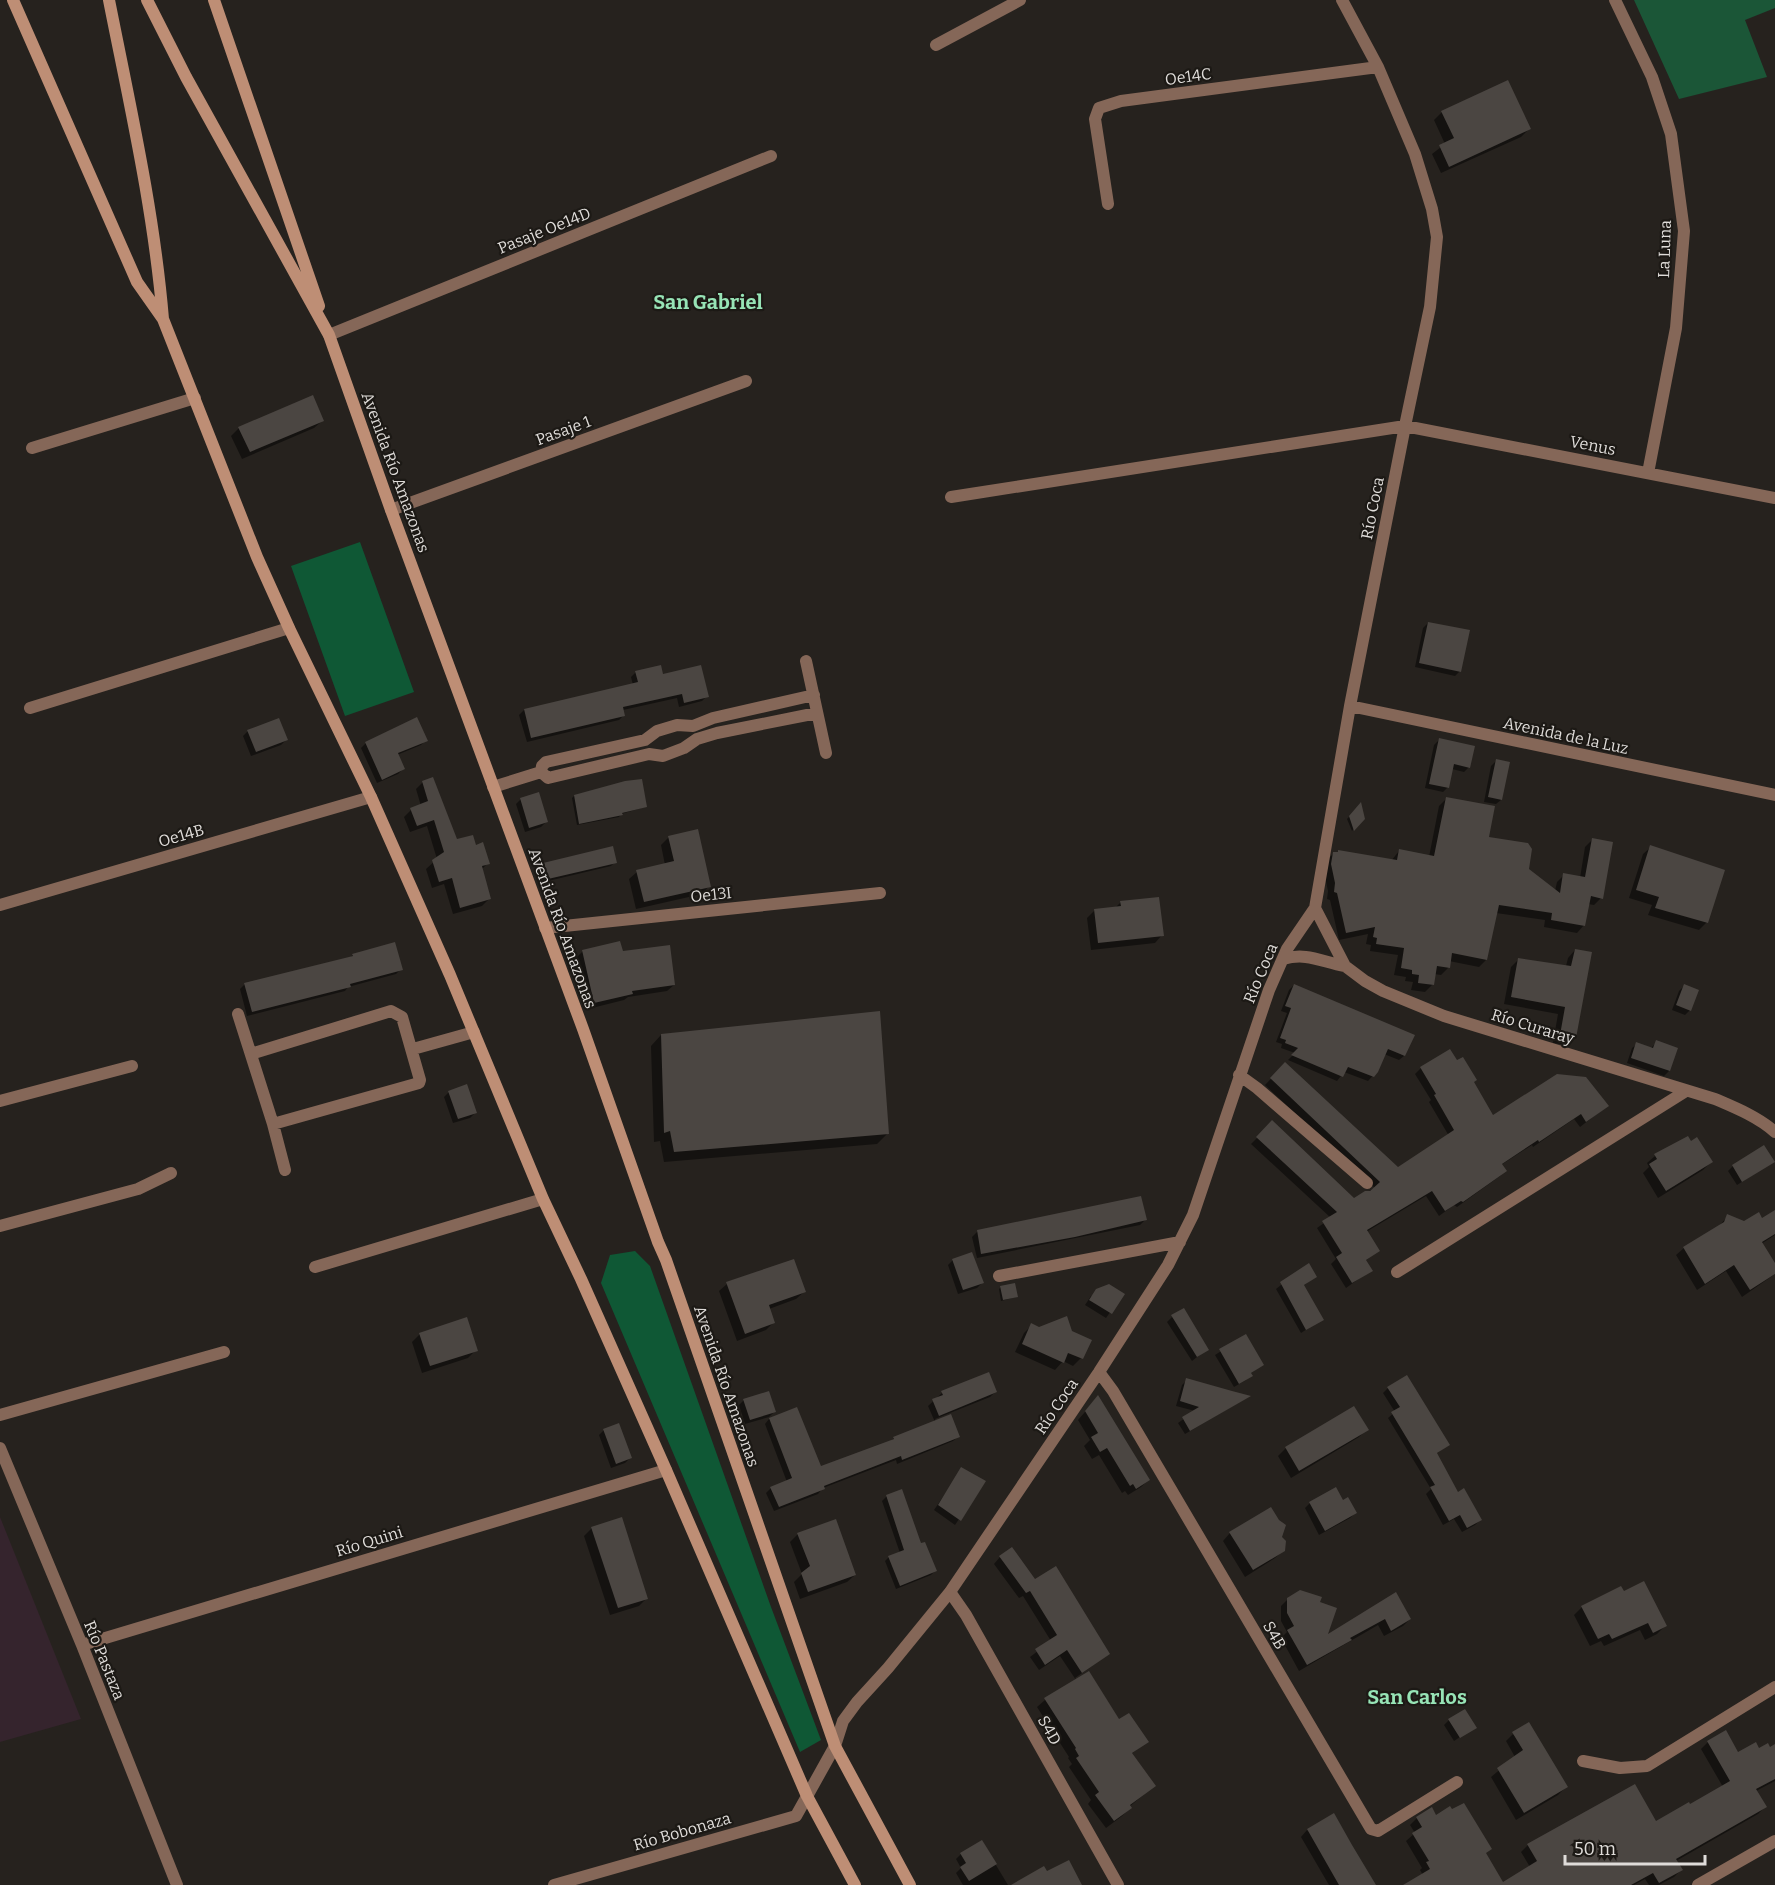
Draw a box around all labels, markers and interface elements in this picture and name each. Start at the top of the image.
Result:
street label: Oe14C [1164,64,1213,89]
street label: Pasaje Oe14D [495,203,593,258]
street label: La Luna [1654,219,1675,278]
district label: San Gabriel [653,290,763,314]
street label: Avenida Río Amazonas [358,389,433,555]
street label: Pasaje 1 [533,412,594,449]
street label: Venus [1568,432,1617,459]
street label: Río Coca [1357,475,1388,541]
street label: Avenida de la Luz [1502,713,1630,758]
street label: Oe14B [156,820,206,851]
street label: Avenida Río Amazonas [525,845,600,1011]
street label: Oe13I [689,883,733,906]
street label: Río Coca [1239,940,1282,1006]
street label: Río Curaray [1489,1005,1577,1048]
street label: Avenida Río Amazonas [690,1303,763,1469]
street label: Río Coca [1031,1375,1082,1438]
street label: Río Quini [333,1522,405,1561]
street label: Río Pastaza [80,1618,129,1703]
street label: S4B [1259,1618,1290,1653]
district label: San Carlos [1367,1685,1467,1709]
street label: S4D [1034,1712,1065,1748]
street label: Río Bobonaza [631,1808,733,1854]
scale bar [1565,1828,1704,1866]
text: 50 m [1574,1838,1616,1860]

